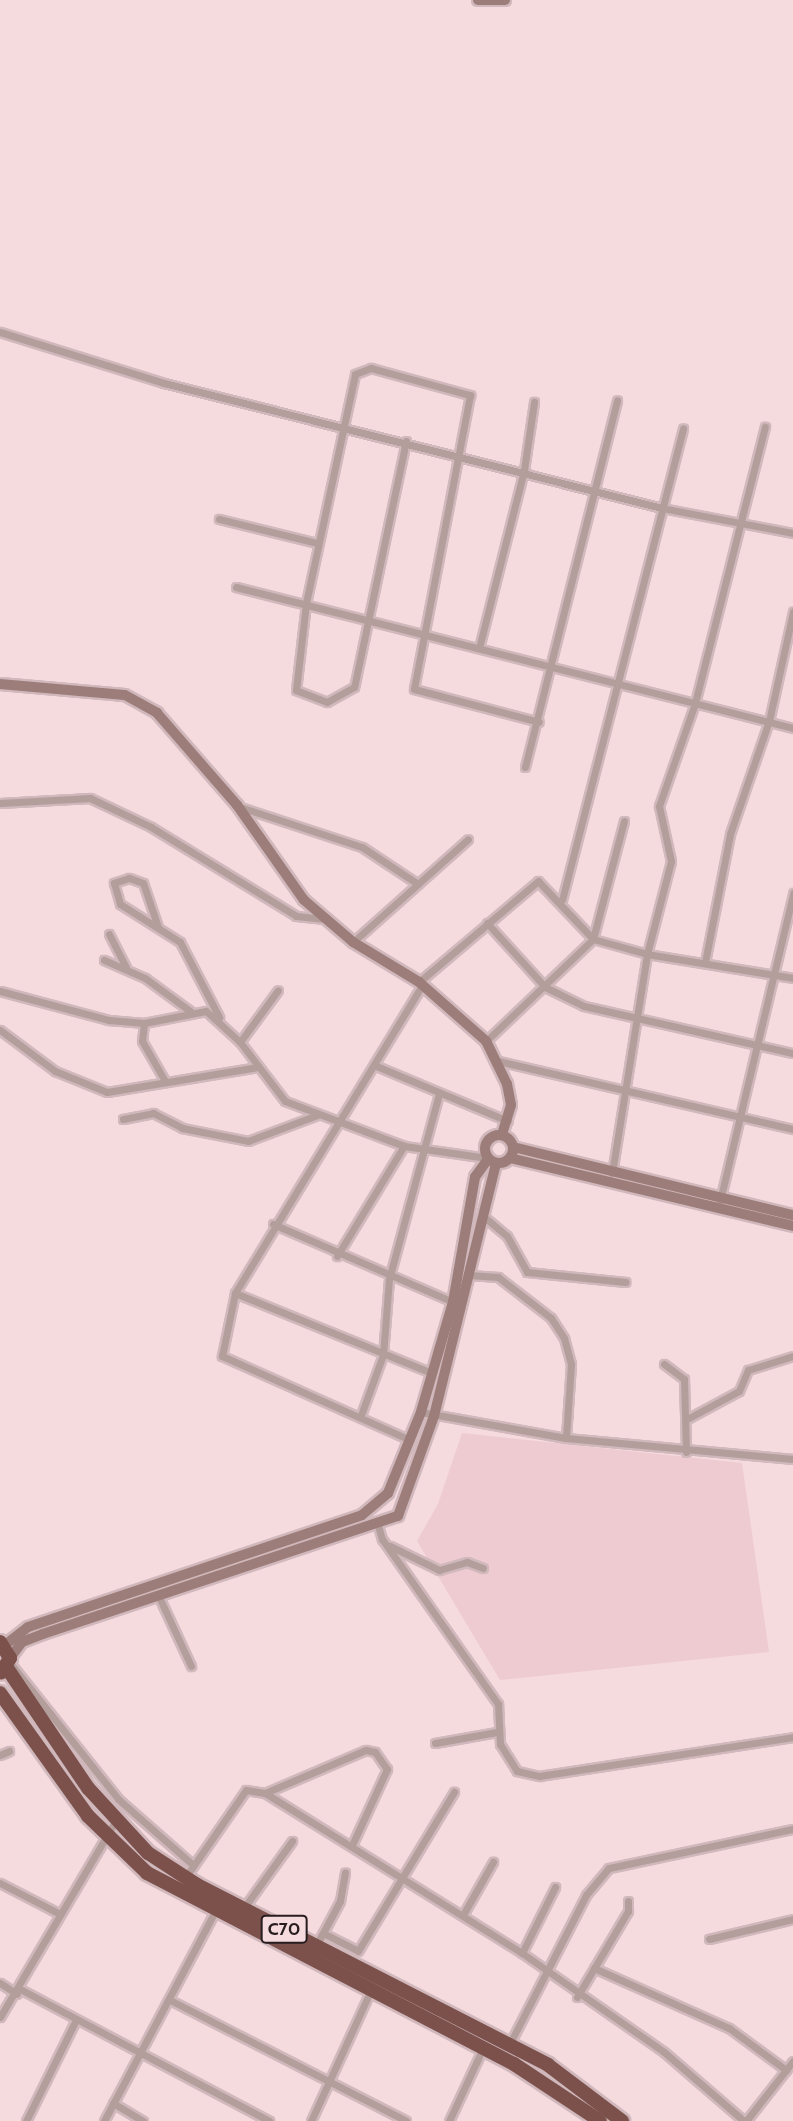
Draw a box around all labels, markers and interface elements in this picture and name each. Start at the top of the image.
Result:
road number: C70 [260,1914,308,1943]

